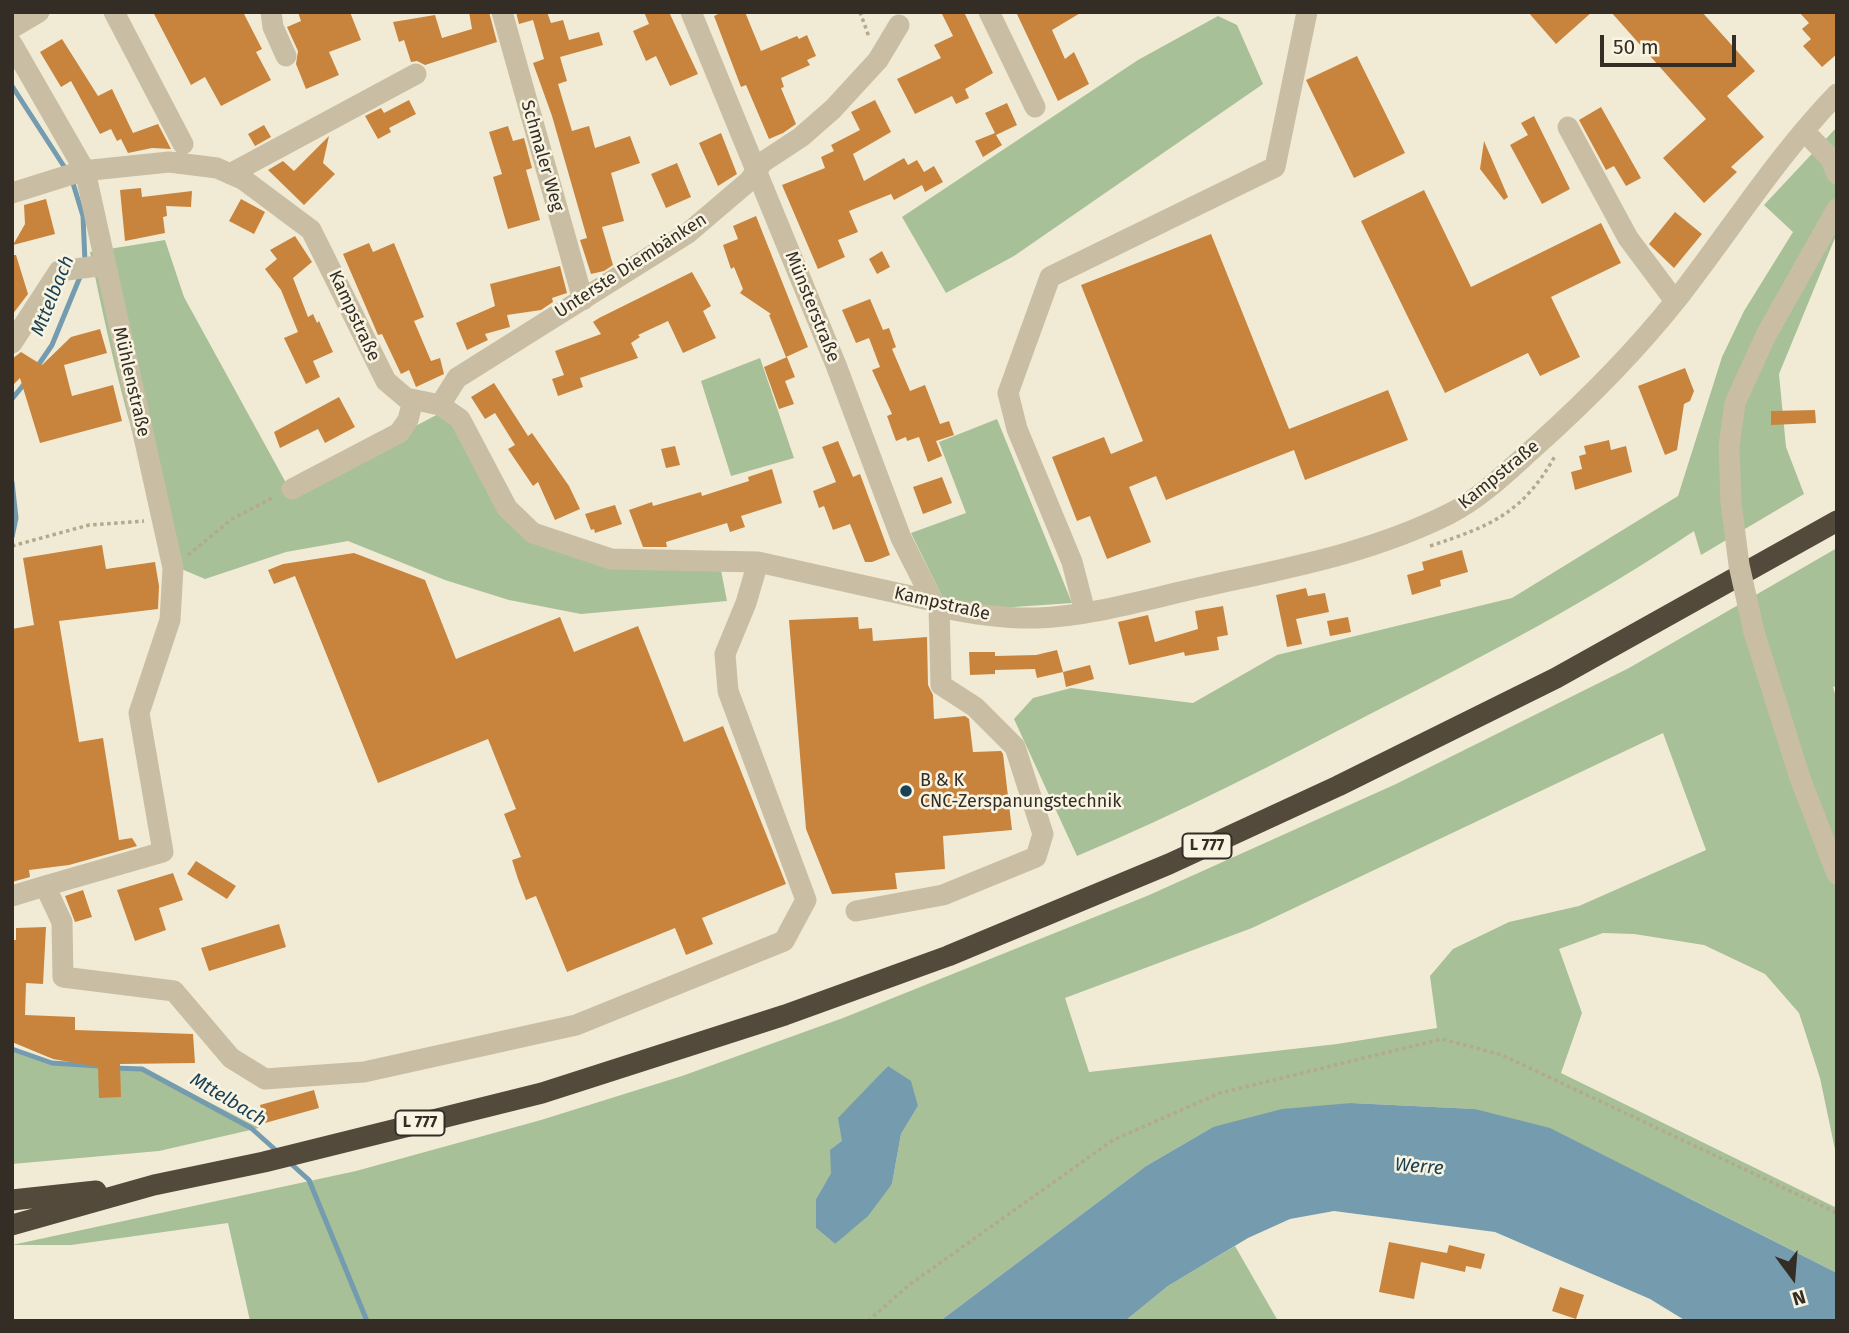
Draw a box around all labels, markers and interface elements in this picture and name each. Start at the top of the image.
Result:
scale bar [1604,21,1741,65]
text: 50 m [1613,34,1659,60]
street label: Schmaler Weg [516,98,568,214]
street label: Unterste Diembänken [551,209,711,323]
street label: Münsterstraße [780,248,844,366]
water label: Mttelbach [27,252,79,340]
street label: Kampstraße [324,267,384,365]
street label: Mühlenstraße [108,325,154,439]
street label: Kampstraße [1454,436,1544,514]
street label: Kampstraße [892,582,992,626]
place label: B & K CNC-Zerspanungstechnik [920,770,1122,812]
marker: B & K CNC-Zerspanungstechnik [898,783,914,799]
road number: L 777 [1182,834,1232,859]
water label: Mttelbach [186,1068,270,1132]
road number: L 777 [396,1110,444,1135]
water label: Werre [1394,1154,1444,1180]
north arrow [1758,1242,1828,1312]
text: N [1790,1285,1808,1310]

